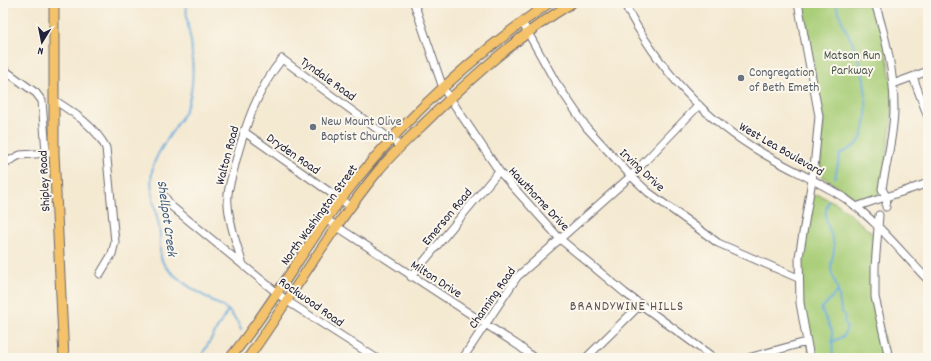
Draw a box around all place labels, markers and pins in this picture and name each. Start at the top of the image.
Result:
place label: Congregation of Beth Emeth [749,64,819,98]
marker: Congregation of Beth Emeth [736,73,746,83]
place label: New Mount Olive Baptist Church [321,113,402,147]
marker: New Mount Olive Baptist Church [308,122,318,132]

